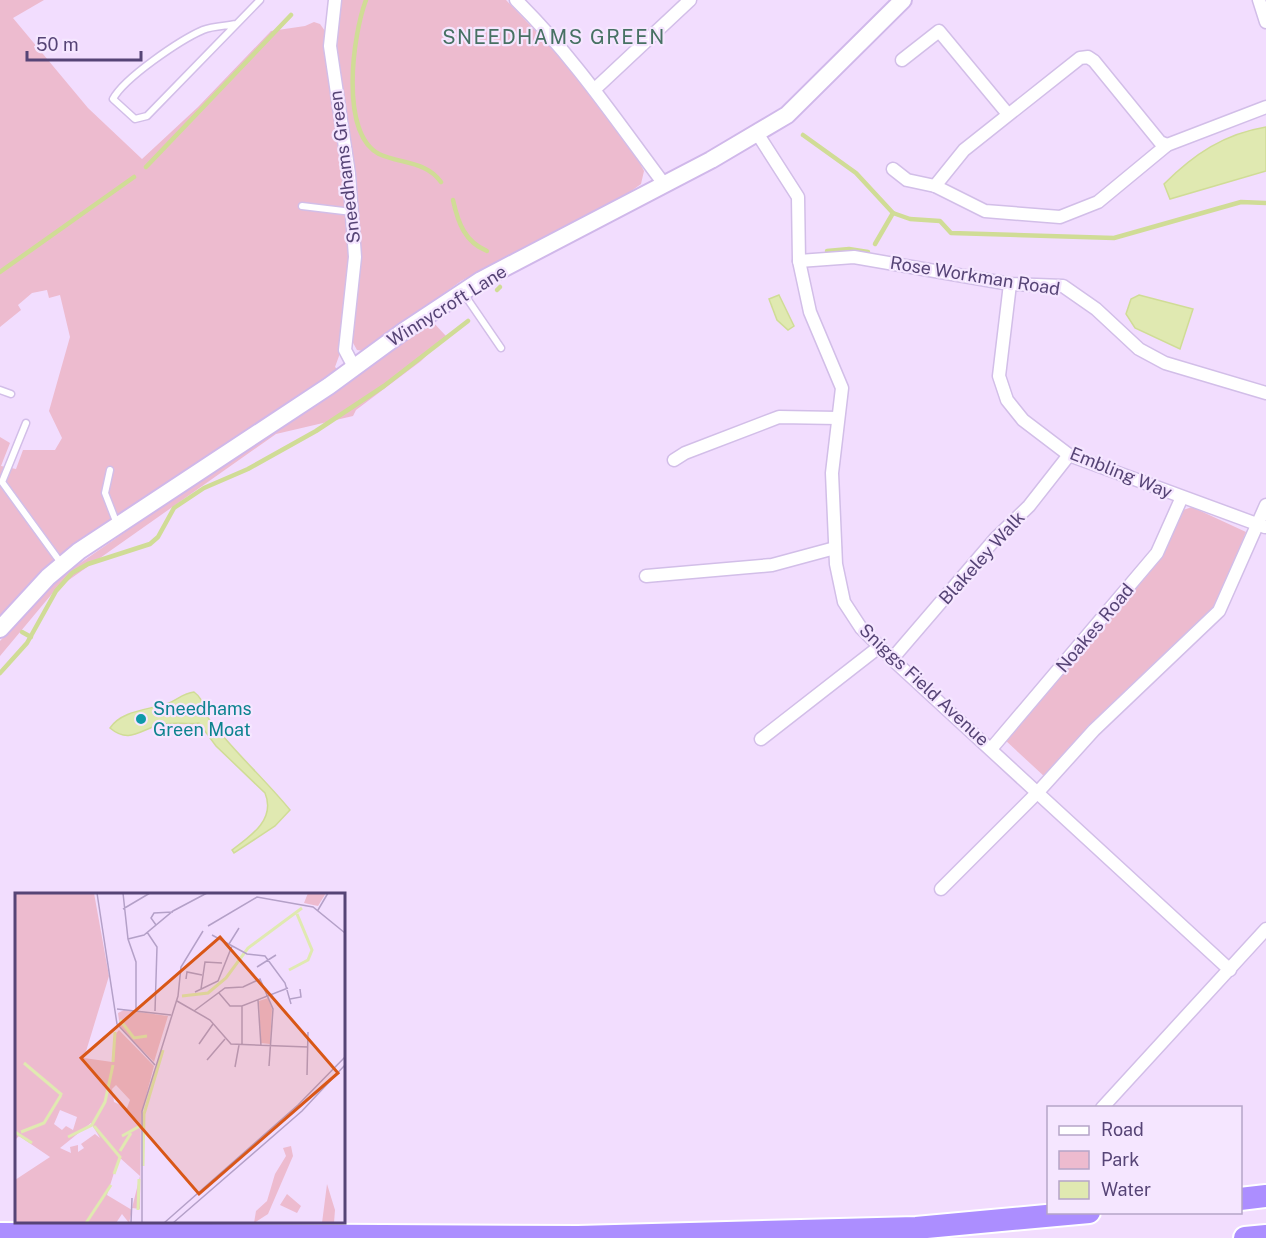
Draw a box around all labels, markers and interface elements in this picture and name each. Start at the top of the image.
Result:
scale bar [27,24,141,62]
district label: SNEEDHAMS GREEN [442,25,666,49]
text: 50 m [36,34,79,55]
street label: Sneedhams Green [325,89,364,245]
street label: Rose Workman Road [889,252,1062,299]
street label: Winnycroft Lane [383,260,510,351]
street label: Embling Way [1067,442,1176,503]
street label: Blakeley Walk [934,507,1029,608]
street label: Noakes Road [1051,579,1138,676]
street label: Sniggs Field Avenue [855,619,993,750]
place label: Sneedhams Green Moat [153,698,252,740]
marker: Sneedhams Green Moat [134,712,148,726]
inset map [15,893,345,1223]
legend [1047,1106,1242,1214]
text: Road [1101,1119,1144,1140]
text: Park [1101,1149,1139,1170]
text: Water [1101,1179,1151,1200]

